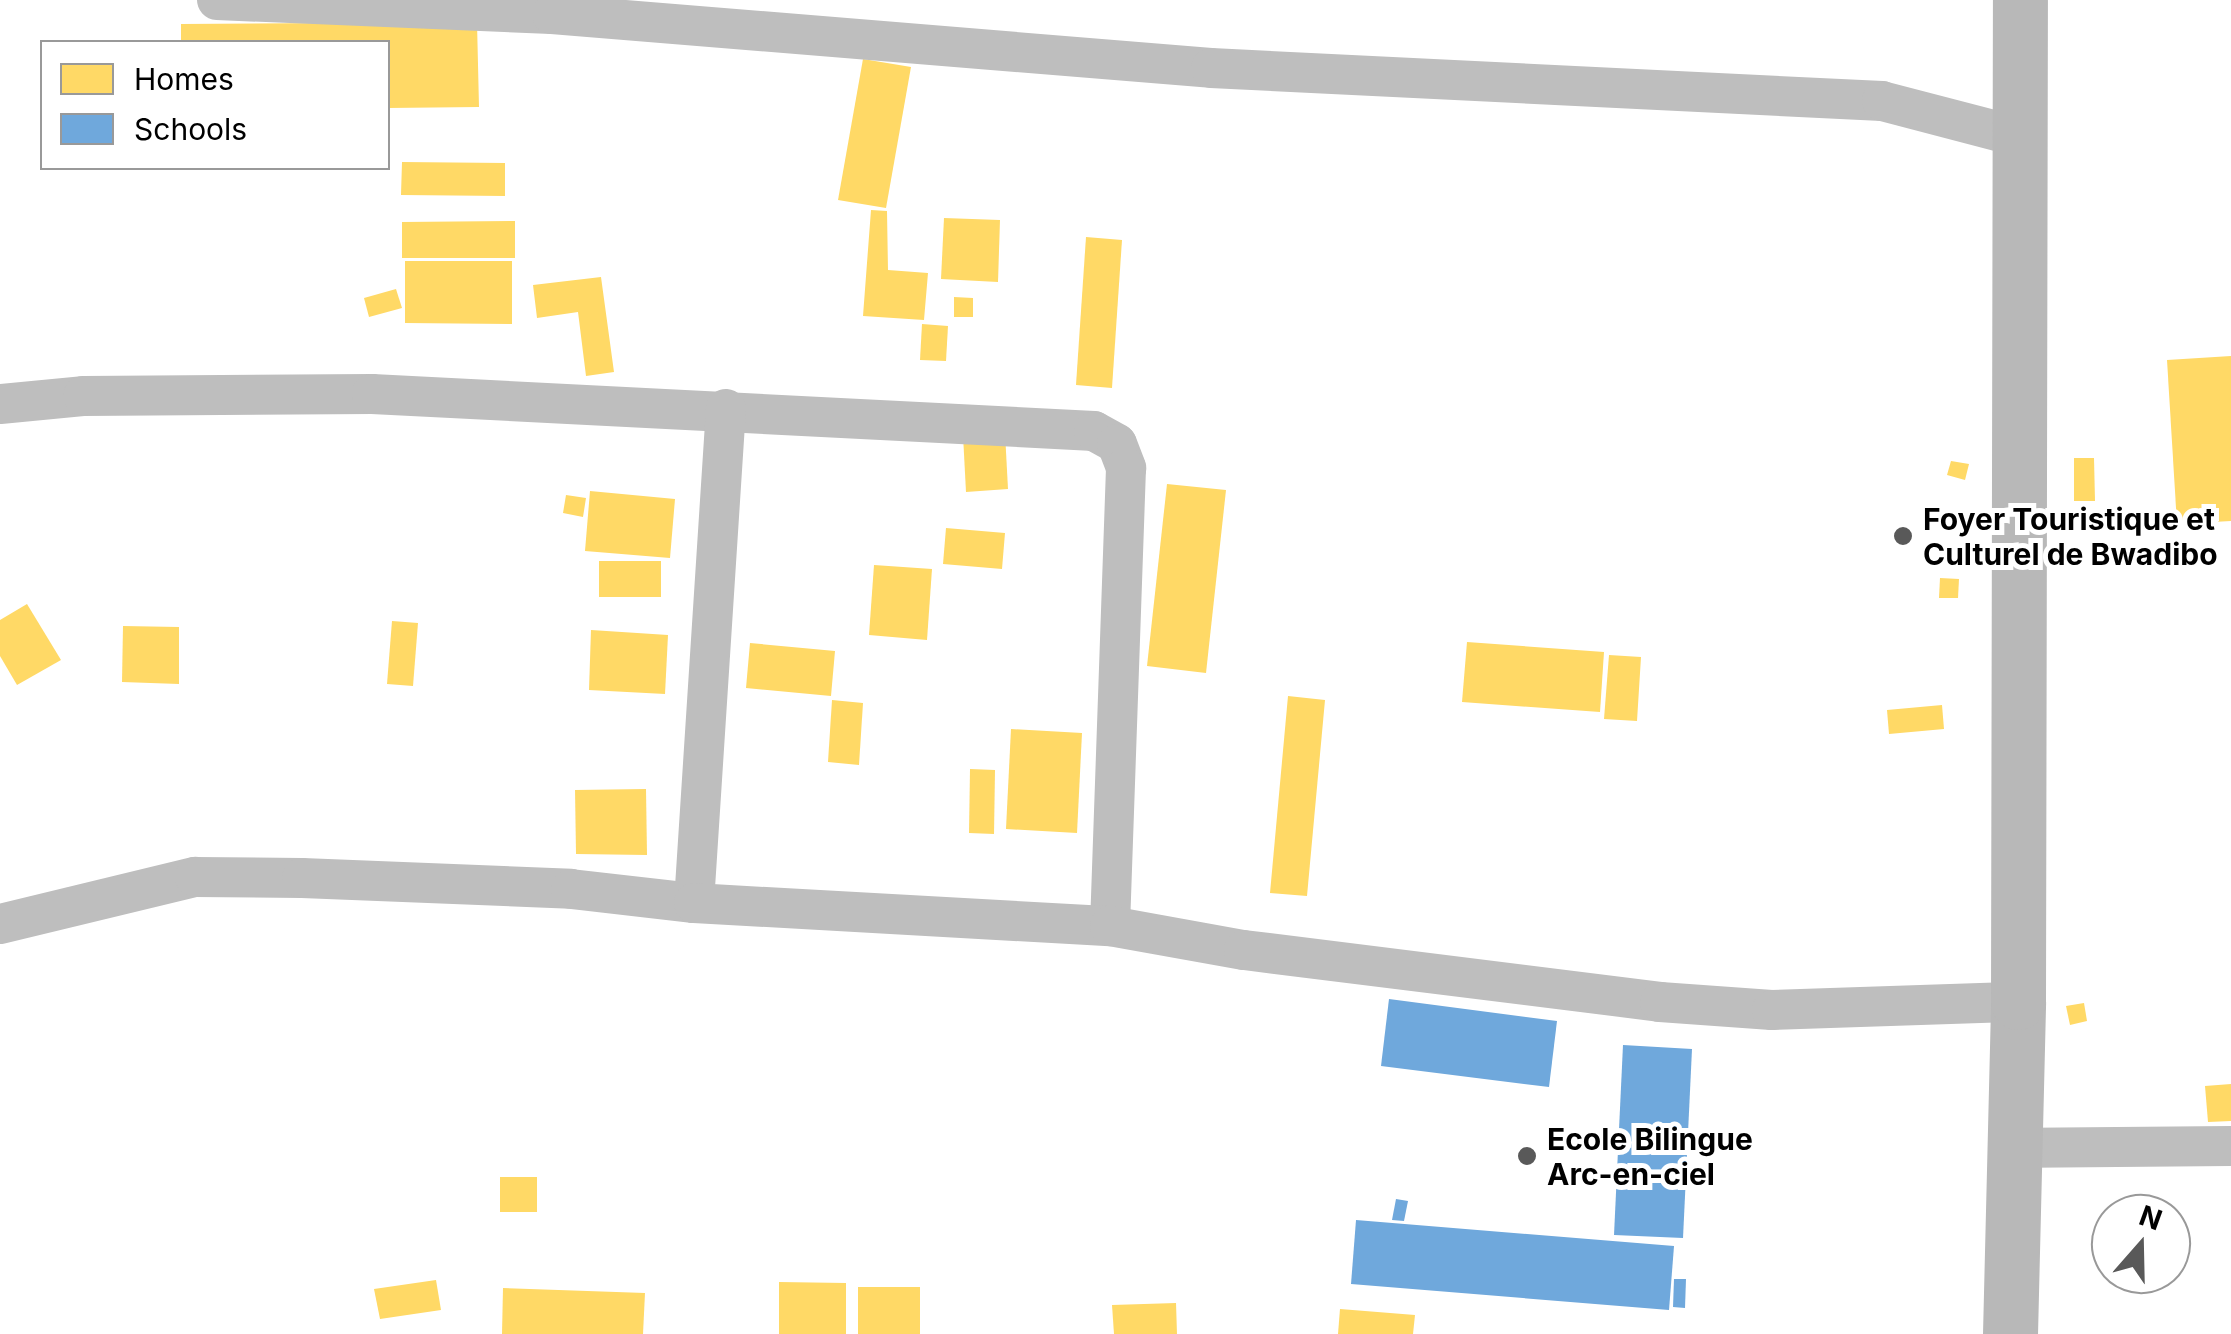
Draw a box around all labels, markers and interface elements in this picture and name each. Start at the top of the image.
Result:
legend [40,40,390,170]
text: Homes [134,61,234,97]
text: Schools [134,111,247,147]
place label: Foyer Touristique et Culturel de Bwadibo [1923,501,2218,572]
marker: Foyer Touristique et Culturel de Bwadibo [1892,525,1914,547]
place label: Ecole Bilingue Arc-en-ciel [1547,1121,1753,1192]
marker: Ecole Bilingue Arc-en-ciel [1516,1145,1538,1167]
north arrow [2091,1194,2191,1294]
text: N [2135,1198,2166,1237]

